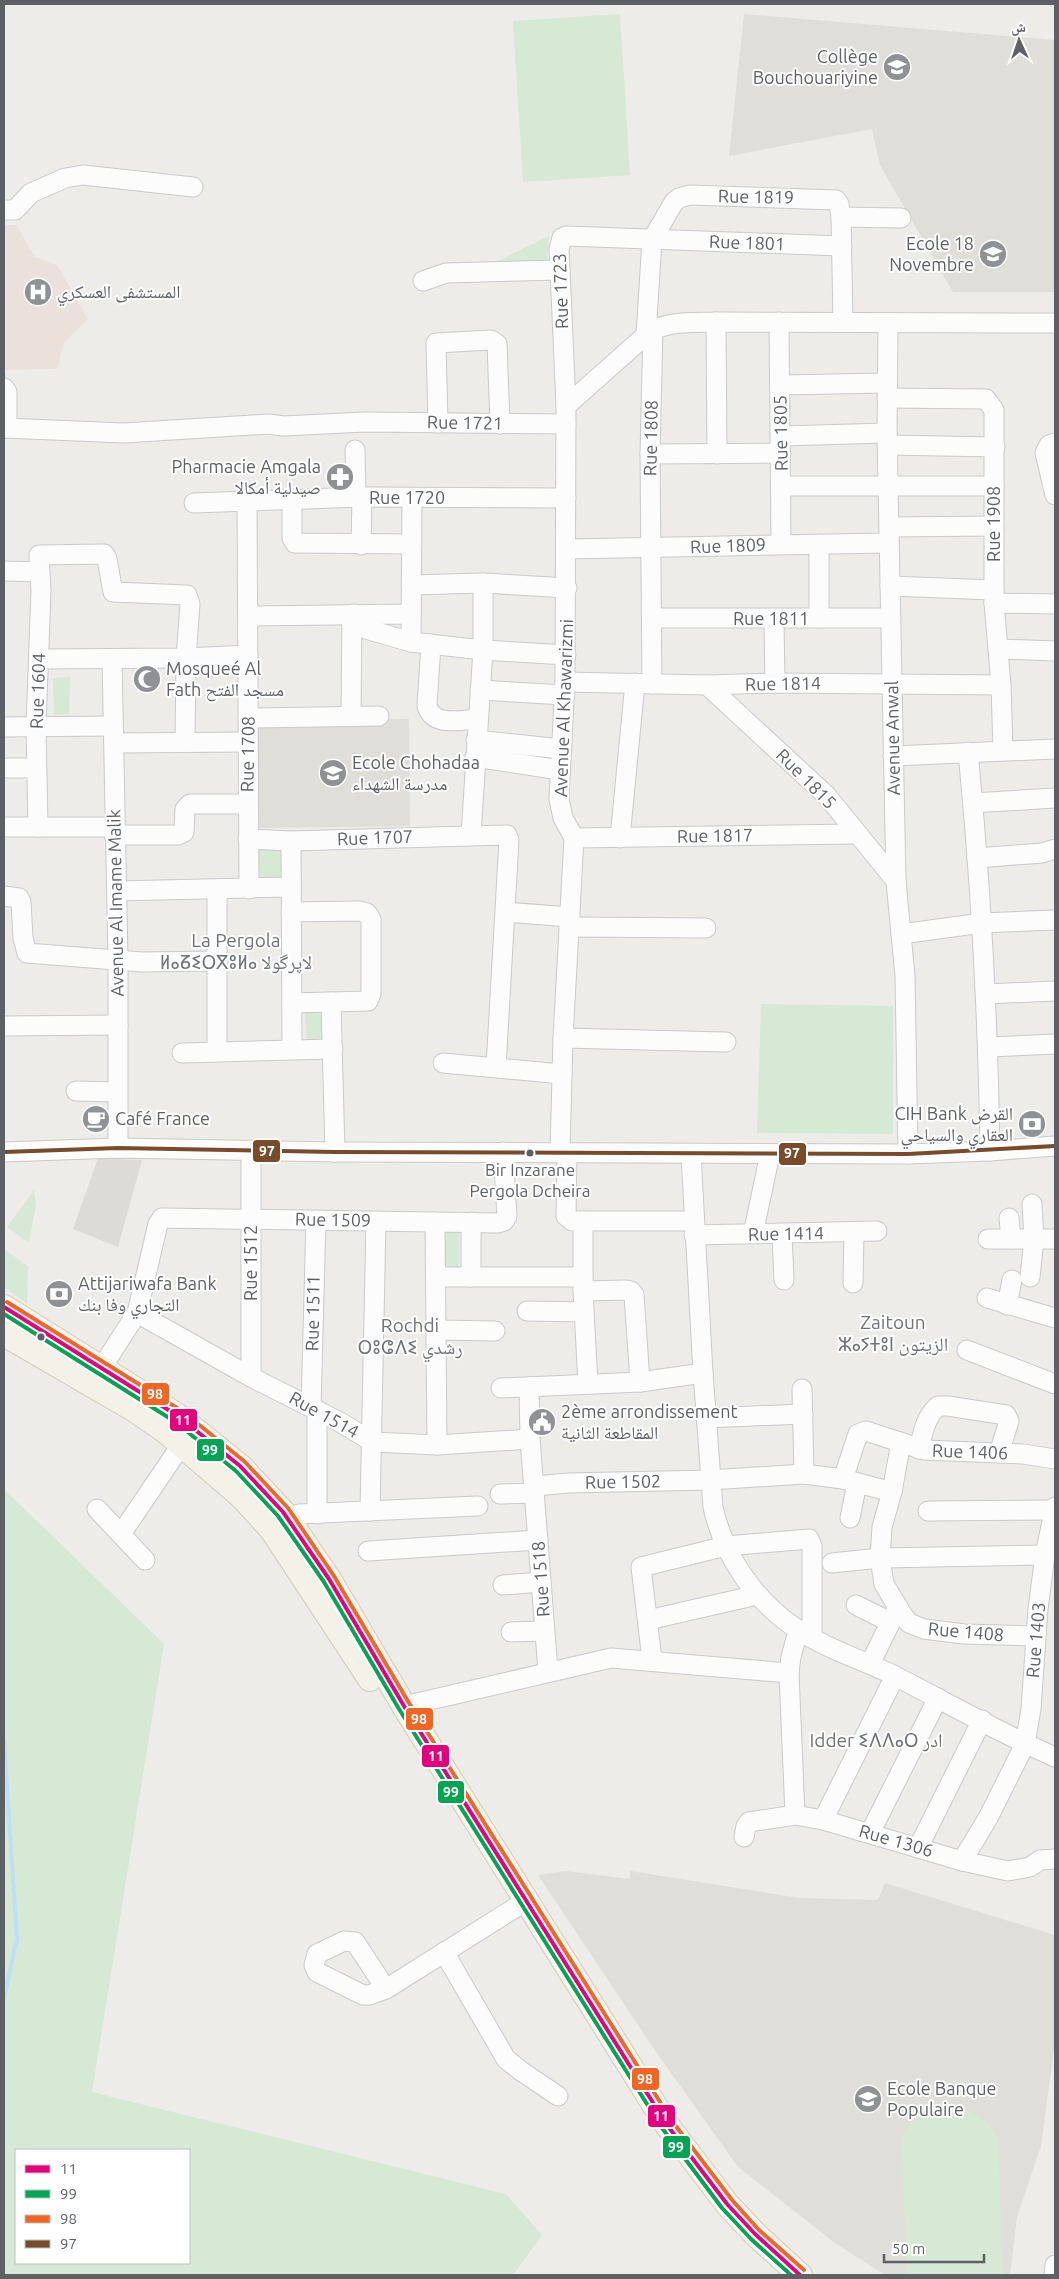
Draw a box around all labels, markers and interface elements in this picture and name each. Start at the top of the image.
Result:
north arrow [994,15,1044,65]
text: ش [1010,19,1026,36]
place label: Collège Bouchouariyine [753,46,878,87]
school or university icon: Collège Bouchouariyine [882,52,912,82]
street label: Rue 1819 [718,185,794,207]
street label: Rue 1801 [709,231,785,253]
place label: Ecole 18 Novembre [889,233,974,274]
school or university icon: Ecole 18 Novembre [978,239,1008,269]
street label: Rue 1723 [549,253,571,329]
hospital icon: المستشفى العسكري [23,277,53,307]
place label: المستشفى العسكري [57,281,180,307]
street label: Rue 1805 [769,395,791,471]
street label: Rue 1808 [639,400,661,476]
street label: Rue 1721 [427,411,503,433]
place label: Pharmacie Amgala صيدلية أمكالا [171,456,321,498]
pharmacy icon: Pharmacie Amgala صيدلية أمكالا [325,462,355,492]
street label: Rue 1908 [983,486,1003,562]
street label: Rue 1720 [369,487,445,507]
street label: Rue 1809 [690,534,766,556]
street label: Rue 1811 [733,608,809,628]
street label: Avenue Al Khawarizmi [550,618,576,797]
street label: Rue 1604 [26,653,48,729]
place label: Mosqueé Al Fath مسجد الفتح [166,658,284,702]
mosque icon: Mosqueé Al Fath مسجد الفتح [132,664,162,694]
street label: Rue 1814 [745,672,821,694]
street label: Avenue Anwal [881,680,903,796]
street label: Rue 1708 [236,716,258,792]
street label: Rue 1815 [773,744,841,812]
place label: Ecole Chohadaa مدرسة الشهداء [352,752,480,794]
school or university icon: Ecole Chohadaa مدرسة الشهداء [318,758,348,788]
street label: Avenue Al Imame Malik [103,809,127,997]
street label: Rue 1817 [677,824,753,846]
street label: Rue 1707 [337,826,413,848]
district label: La Pergola ⵍⴰⵒⵉⵔⴳⵓⵍⴰ لاپرگولا [160,929,312,974]
place label: CIH Bank القرض العقاري والسياحي [894,1103,1013,1150]
cafe icon: Café France [81,1104,111,1134]
place label: Café France [115,1108,210,1128]
bank icon: CIH Bank القرض العقاري والسياحي [1017,1109,1047,1139]
line badge: 97 [252,1139,281,1163]
line badge: 97 [778,1142,807,1166]
text: 97 [259,1143,275,1159]
text: 97 [784,1145,800,1161]
marker: Bir Inzarane Pergola Dcheira [525,1148,535,1158]
place label: Bir Inzarane Pergola Dcheira [470,1160,590,1200]
street label: Rue 1509 [295,1208,371,1230]
street label: Rue 1414 [748,1222,824,1244]
street label: Rue 1512 [240,1225,260,1301]
place label: Attijariwafa Bank التجاري وفا بنك [78,1273,217,1320]
street label: Rue 1511 [301,1275,323,1351]
bank icon: Attijariwafa Bank التجاري وفا بنك [44,1279,74,1309]
district label: Zaitoun ⵣⴰⵢⵜⵓⵏ الزيتون [838,1311,948,1356]
district label: Rochdi ⵔⵓⵛⴷⵉ رشدي [358,1314,462,1363]
unlabelled marker [36,1332,46,1342]
line badge: 98 [141,1382,170,1406]
text: 98 [147,1386,163,1402]
street label: Rue 1514 [286,1387,363,1441]
place label: 2ème arrondissement المقاطعة الثانية [561,1401,738,1443]
public building icon: 2ème arrondissement المقاطعة الثانية [527,1407,557,1437]
line badge: 11 [169,1408,198,1432]
text: 11 [175,1412,191,1428]
line badge: 99 [196,1438,225,1462]
street label: Rue 1406 [932,1440,1008,1462]
text: 99 [202,1442,218,1458]
street label: Rue 1502 [585,1470,661,1492]
street label: Rue 1518 [527,1540,553,1618]
street label: Rue 1403 [1022,1601,1048,1679]
street label: Rue 1408 [927,1618,1005,1644]
line badge: 98 [405,1707,434,1731]
text: 98 [411,1711,427,1727]
district label: Idder ⵉⴷⴷⴰⵔ ادر [809,1729,943,1752]
line badge: 11 [421,1744,450,1768]
text: 11 [428,1748,444,1764]
line badge: 99 [437,1780,465,1804]
text: 99 [443,1784,459,1800]
street label: Rue 1306 [857,1820,936,1860]
line badge: 98 [631,2067,660,2091]
text: 98 [637,2071,653,2087]
place label: Ecole Banque Populaire [887,2078,996,2119]
school or university icon: Ecole Banque Populaire [853,2084,883,2114]
line badge: 11 [647,2104,676,2128]
text: 11 [653,2108,669,2124]
line badge: 99 [662,2135,691,2159]
text: 99 [668,2139,684,2155]
legend [15,2149,190,2264]
text: 11 [60,2160,77,2177]
text: 99 [60,2185,77,2202]
text: 98 [60,2210,77,2227]
scale bar [884,2232,984,2264]
text: 97 [60,2235,77,2252]
text: 50 m [892,2240,925,2257]

